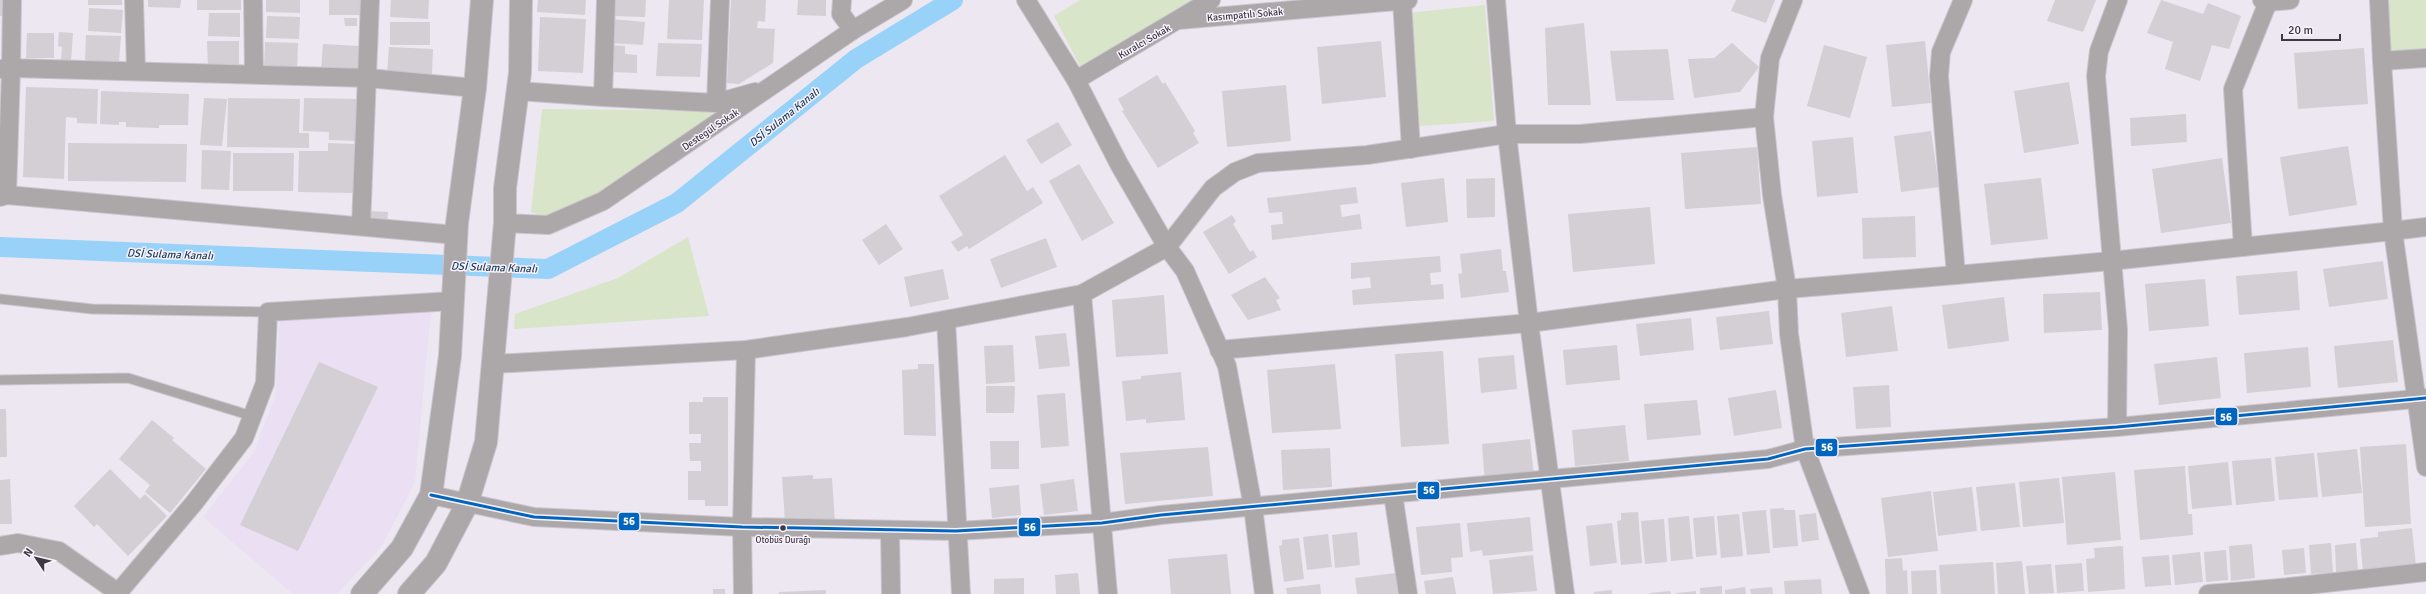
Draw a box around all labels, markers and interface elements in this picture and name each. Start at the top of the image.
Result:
street label: Kasımpatılı Sokak [1207,6,1284,24]
scale bar [2282,16,2340,42]
street label: Kuralcı Sokak [1116,22,1173,62]
text: 20 m [2288,23,2313,38]
water label: DSİ Sulama Kanalı [747,84,823,150]
street label: Destegül Sokak [680,106,741,153]
water label: DSİ Sulama Kanalı [127,246,214,263]
water label: DSİ Sulama Kanalı [451,259,538,276]
line badge: 56 [2215,407,2238,426]
text: 56 [2220,411,2232,424]
line badge: 56 [1815,438,1838,457]
text: 56 [1821,441,1833,454]
line badge: 56 [1417,481,1440,500]
text: 56 [1423,484,1435,497]
line badge: 56 [618,512,640,531]
text: 56 [623,515,635,528]
line badge: 56 [1018,517,1041,537]
text: 56 [1024,521,1036,534]
marker: Otobüs Durağı [778,523,788,533]
place label: Otobüs Durağı [756,535,810,546]
north arrow [16,538,56,578]
text: N [21,546,36,559]

